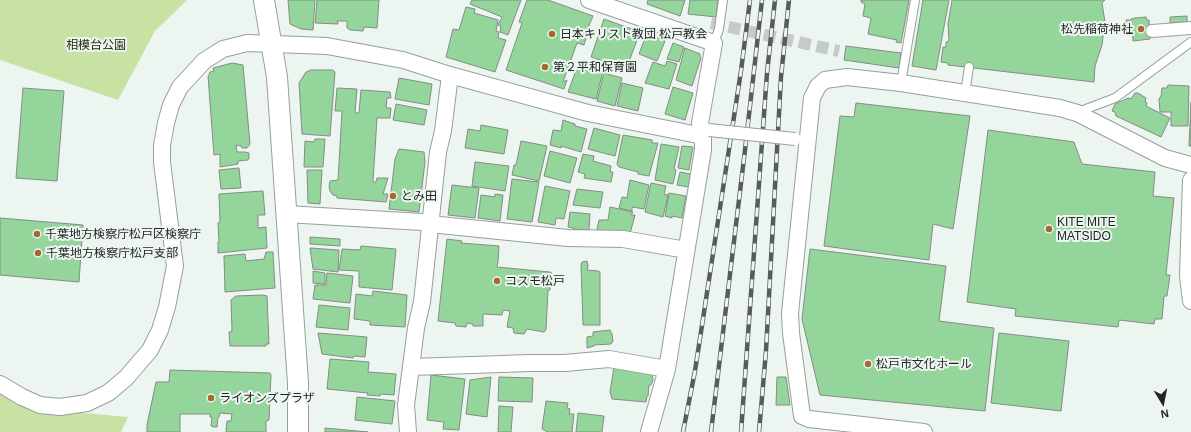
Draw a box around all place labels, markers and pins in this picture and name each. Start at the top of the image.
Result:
place label: 松先稲荷神社 [1061,22,1133,36]
marker: 松先稲荷神社 [1136,24,1146,34]
place label: 日本キリスト教団 松戸教会 [560,27,707,41]
marker: 日本キリスト教団 松戸教会 [547,29,557,39]
place label: 第２平和保育園 [553,60,637,74]
marker: 第２平和保育園 [540,62,550,72]
place label: とみ田 [401,189,437,203]
marker: とみ田 [388,191,398,201]
place label: KITE MITE MATSIDO [1057,215,1116,243]
marker: KITE MITE MATSIDO [1044,224,1054,234]
place label: 千葉地方検察庁松戸区検察庁 [45,227,201,241]
marker: 千葉地方検察庁松戸区検察庁 [32,229,42,239]
place label: 千葉地方検察庁松戸支部 [46,246,178,260]
marker: 千葉地方検察庁松戸支部 [33,248,43,258]
place label: コスモ松戸 [505,274,565,288]
marker: コスモ松戸 [492,276,502,286]
place label: 松戸市文化ホール [876,357,972,371]
marker: 松戸市文化ホール [863,359,873,369]
place label: ライオンズプラザ [219,391,315,405]
marker: ライオンズプラザ [206,393,216,403]

